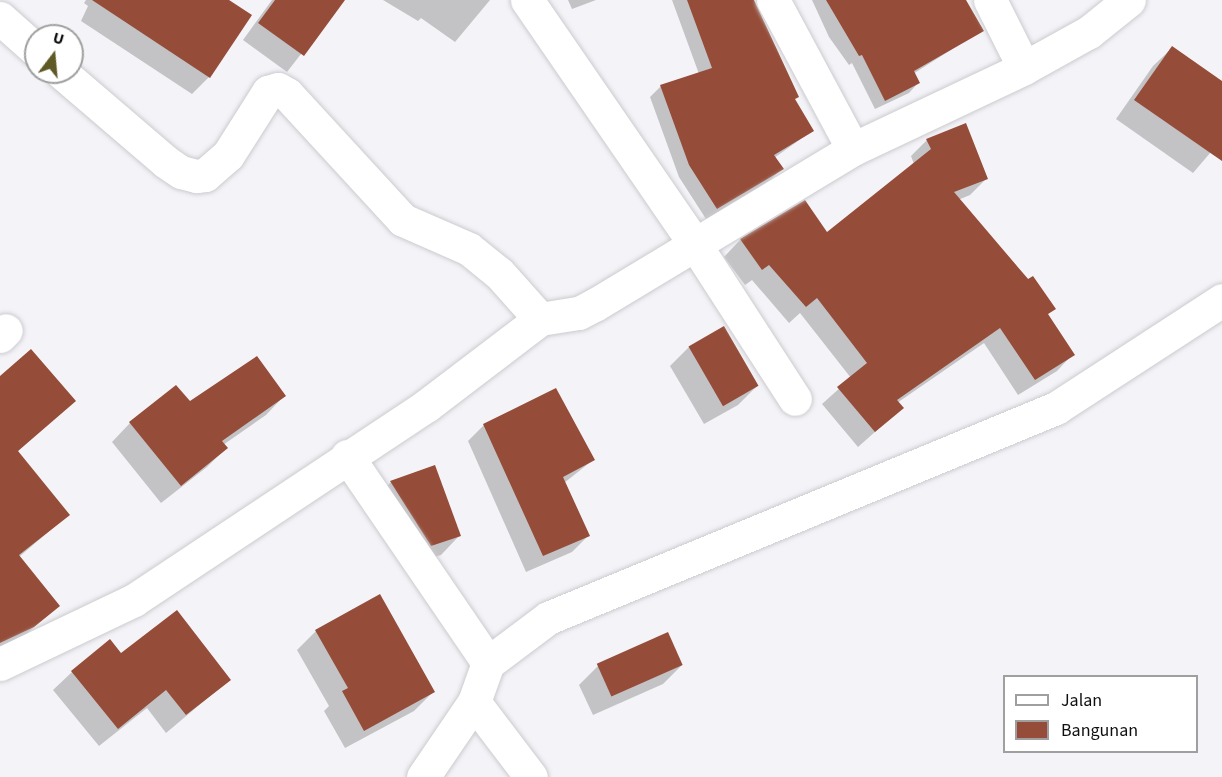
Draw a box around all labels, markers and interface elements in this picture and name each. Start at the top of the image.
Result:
north arrow [24,24,84,84]
text: U [50,27,67,51]
legend [1003,675,1198,753]
text: Jalan [1061,688,1102,713]
text: Bangunan [1061,718,1138,743]

